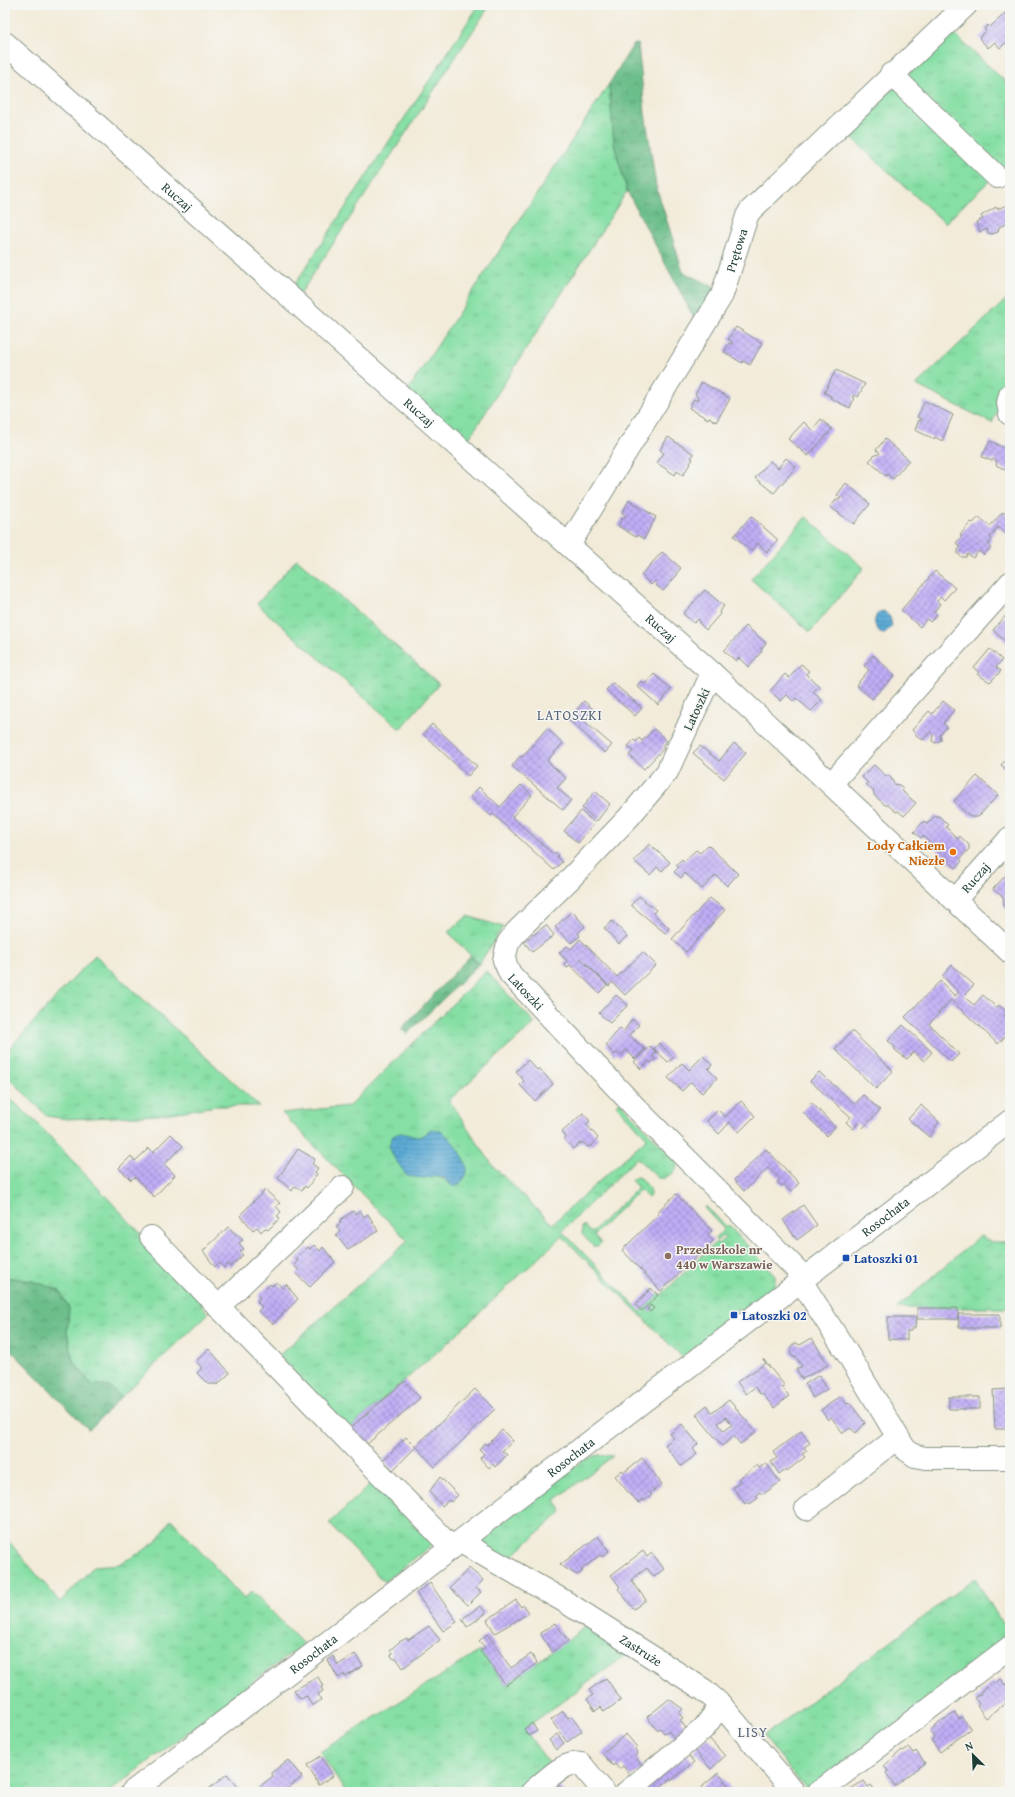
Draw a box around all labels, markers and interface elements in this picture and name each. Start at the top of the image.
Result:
street label: Ruczaj [158,178,197,216]
street label: Prętowa [721,225,753,275]
street label: Ruczaj [399,394,439,432]
street label: Ruczaj [641,609,681,647]
street label: Latoszki [678,685,715,734]
district label: LATOSZKI [537,705,603,725]
place label: Lody Całkiem Niezłe [867,836,946,870]
marker: Lody Całkiem Niezłe [948,847,958,857]
street label: Ruczaj [957,858,995,897]
street label: Latoszki [504,969,548,1015]
street label: Rosochata [858,1192,914,1241]
place label: Przedszkole nr 440 w Warszawie [676,1240,773,1274]
place label: Latoszki 01 [854,1249,919,1268]
marker: Przedszkole nr 440 w Warszawie [663,1251,673,1261]
marker: Latoszki 01 [841,1253,851,1263]
place label: Latoszki 02 [742,1306,807,1325]
marker: Latoszki 02 [729,1310,739,1320]
street label: Rosochata [543,1432,599,1482]
street label: Rosochata [286,1629,342,1678]
street label: Zastruże [616,1630,666,1671]
district label: LISY [738,1722,768,1742]
north arrow [953,1735,993,1775]
text: N [962,1737,976,1755]

